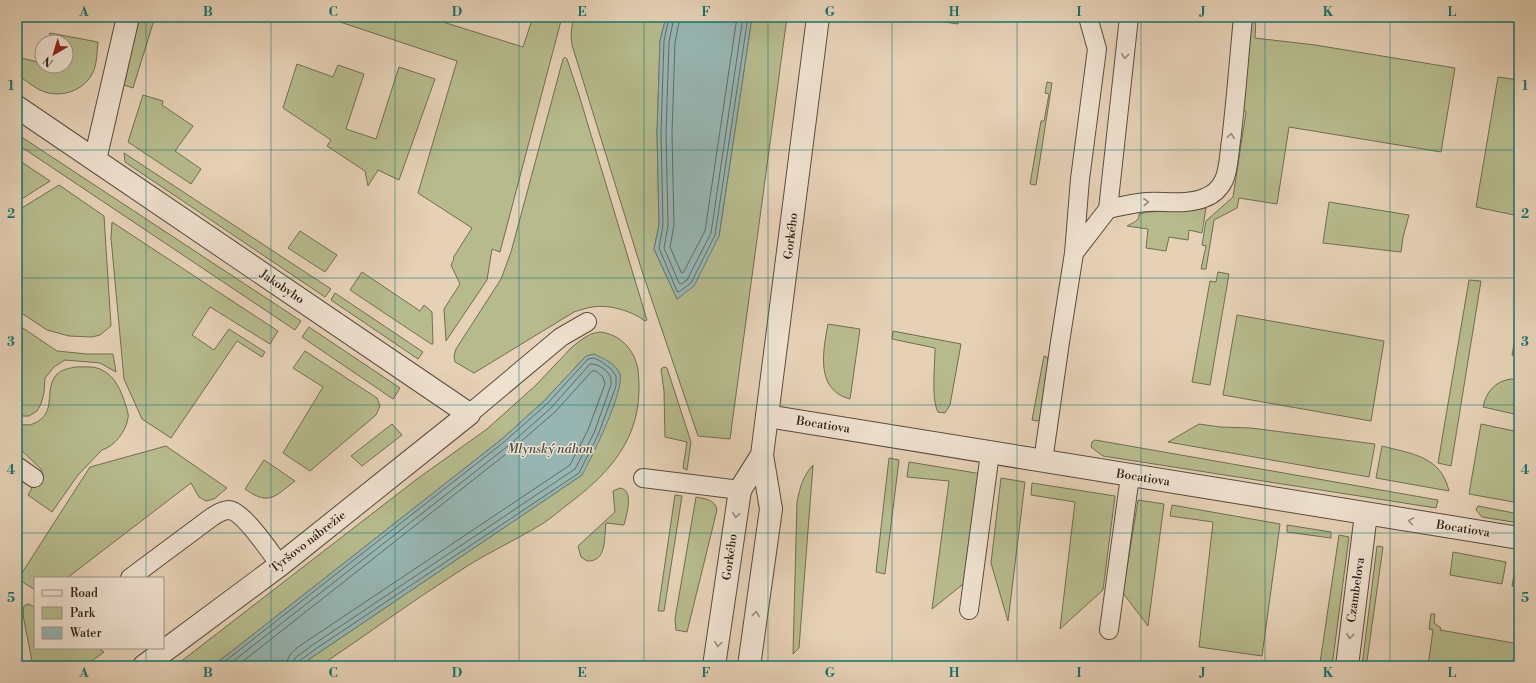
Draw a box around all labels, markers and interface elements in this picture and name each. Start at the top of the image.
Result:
text: A [78,4,89,20]
text: B [203,4,213,20]
text: C [328,4,338,20]
text: D [452,4,462,20]
text: E [577,4,587,20]
text: F [701,4,711,20]
text: G [825,4,836,20]
text: H [949,4,960,20]
text: I [1076,4,1082,20]
text: J [1198,4,1206,20]
text: K [1323,4,1334,20]
text: L [1448,4,1457,20]
north arrow [34,34,74,74]
text: N [40,53,56,69]
one-way arrow [1120,53,1129,59]
text: 1 [8,78,15,94]
text: 1 [1522,78,1529,94]
one-way arrow [1226,133,1235,139]
one-way arrow [1143,198,1149,207]
text: 2 [7,206,15,222]
text: 2 [1521,206,1529,222]
street label: Gorkého [781,212,801,260]
street label: Jakobyho [256,266,307,307]
text: 3 [7,334,15,350]
text: 3 [1521,334,1529,350]
street label: Bocatiova [794,413,852,437]
water label: Mlynský náhon [507,441,594,457]
text: 4 [7,462,16,478]
text: 4 [1521,462,1530,478]
street label: Bocatiova [1114,466,1172,490]
street label: Tyršovo nábrežie [267,508,349,576]
one-way arrow [732,512,741,518]
one-way arrow [1408,517,1414,526]
street label: Bocatiova [1434,517,1492,541]
street label: Gorkého [719,533,741,581]
street label: Czambelova [1344,556,1368,623]
legend [34,577,164,649]
text: Road [70,586,98,601]
text: 5 [7,590,15,606]
text: 5 [1521,590,1529,606]
text: Park [70,606,96,621]
one-way arrow [751,610,760,617]
text: Water [69,626,102,641]
one-way arrow [1346,633,1355,639]
one-way arrow [714,641,723,647]
text: A [78,665,89,681]
text: B [203,665,213,681]
text: C [328,665,338,681]
text: D [452,665,462,681]
text: E [577,665,587,681]
text: F [701,665,711,681]
text: G [825,665,836,681]
text: H [949,665,960,681]
text: I [1076,665,1082,681]
text: J [1198,665,1206,681]
text: K [1323,665,1334,681]
text: L [1448,665,1457,681]

